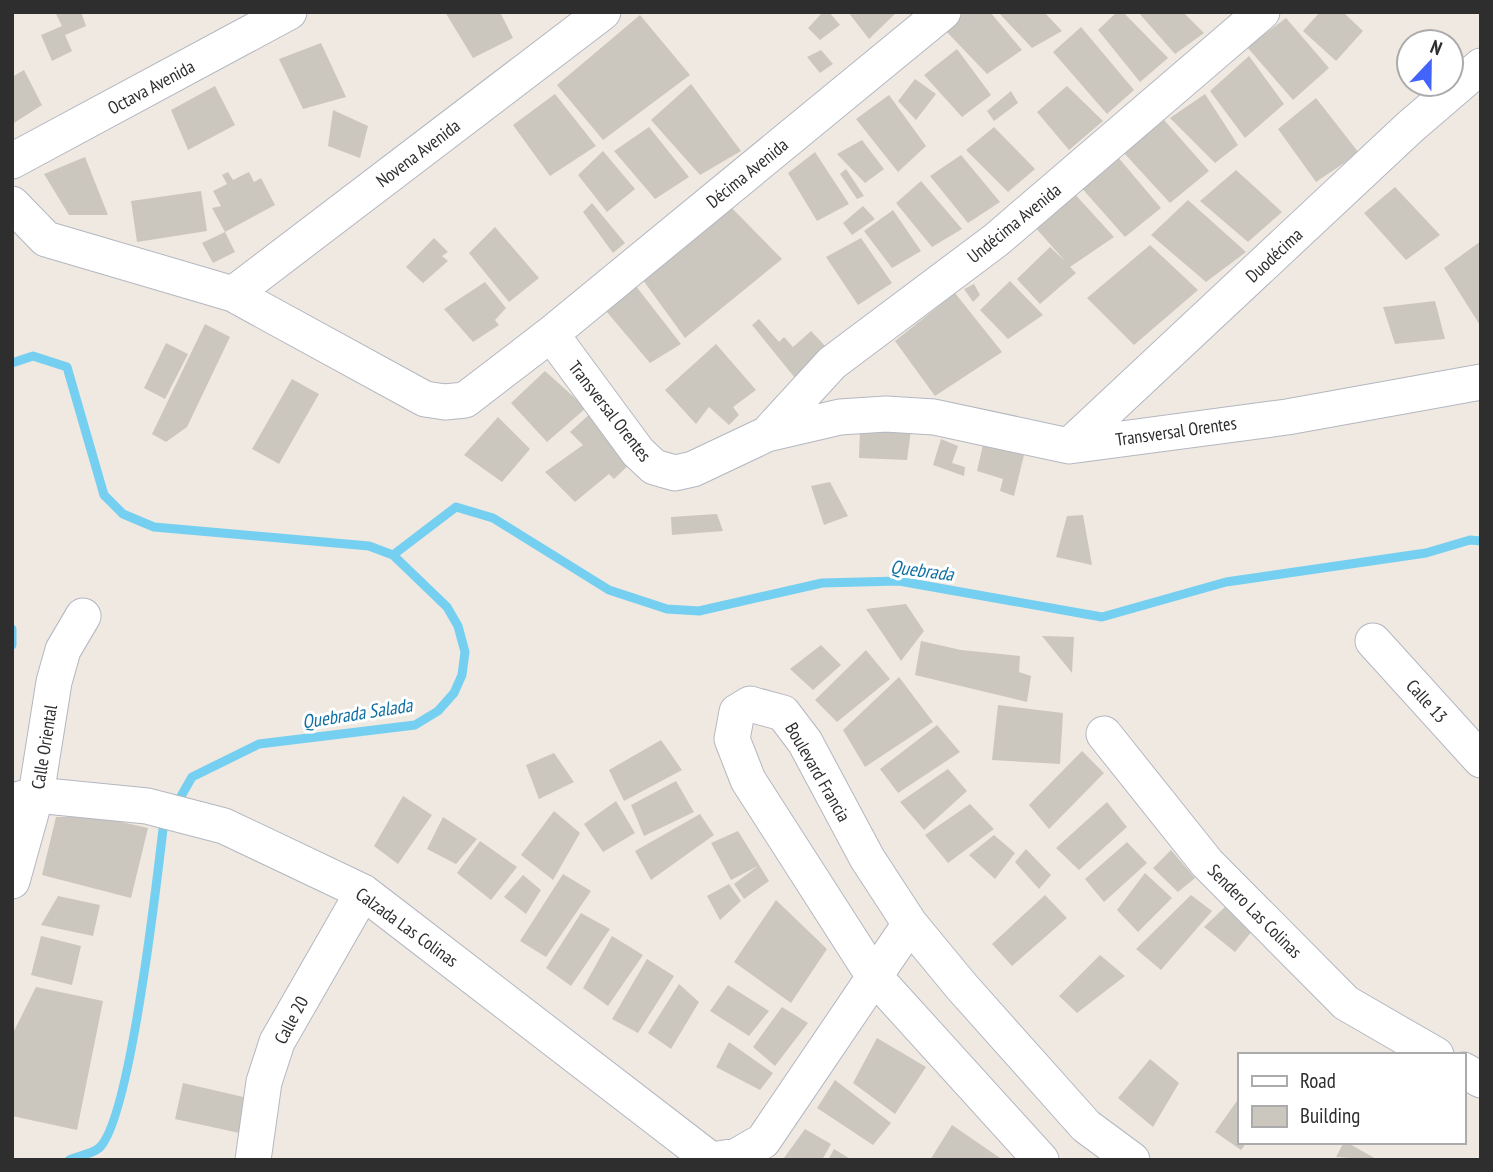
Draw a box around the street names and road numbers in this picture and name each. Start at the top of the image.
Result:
street label: Octava Avenida [104,55,198,119]
street label: Novena Avenida [371,114,465,192]
street label: Décima Avenida [701,133,793,213]
street label: Undécima Avenida [962,178,1066,268]
street label: Duodécima [1241,223,1307,287]
street label: Transversal Orentes [563,356,657,466]
street label: Transversal Orentes [1114,411,1238,451]
street label: Calle 13 [1401,674,1453,728]
street label: Calle Oriental [26,702,62,791]
street label: Boulevard Francia [780,718,856,826]
street label: Sendero Las Colinas [1203,859,1307,963]
street label: Calzada Las Colinas [351,882,463,972]
street label: Calle 20 [269,992,313,1048]

